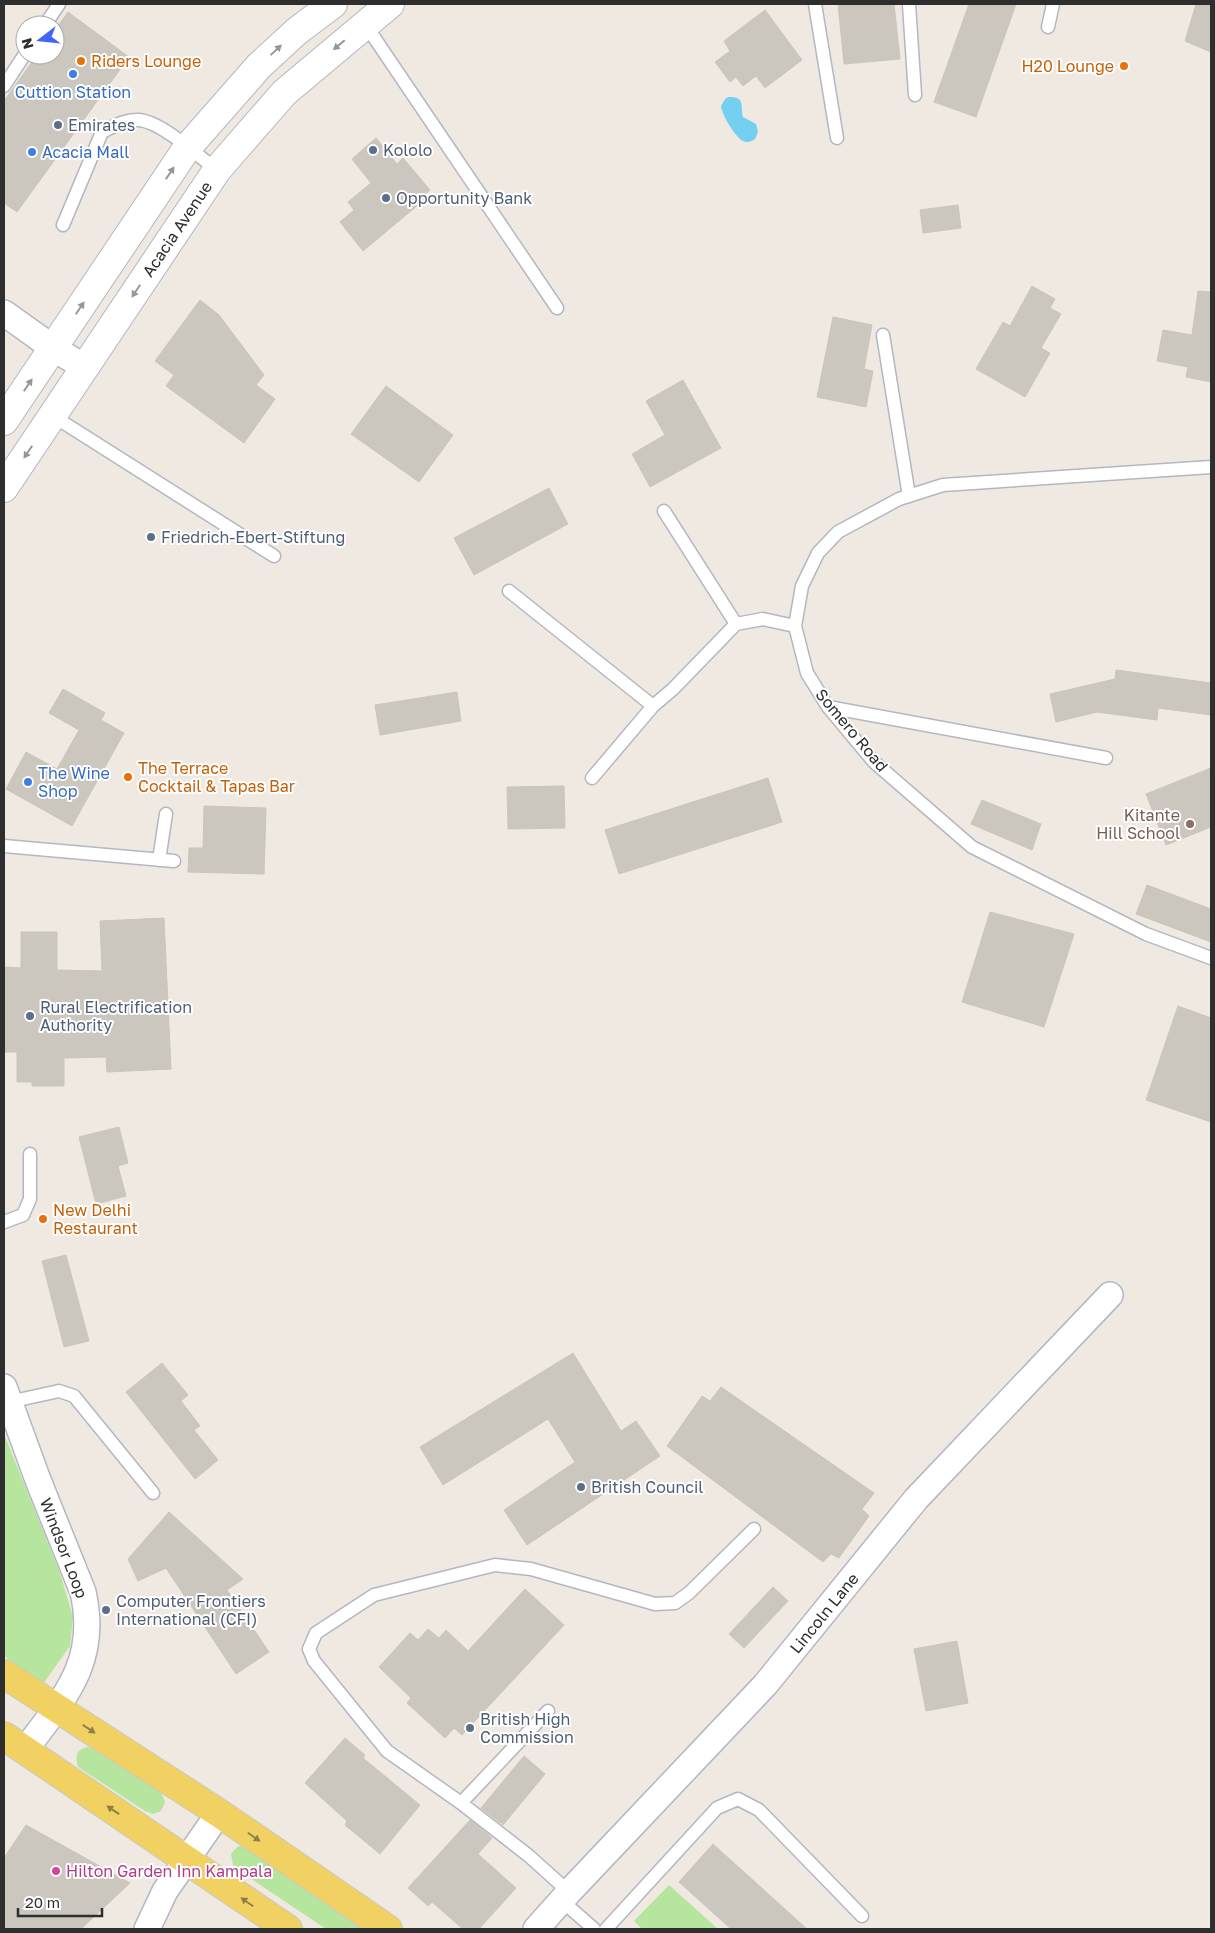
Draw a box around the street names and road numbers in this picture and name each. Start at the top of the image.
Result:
street label: Acacia Avenue [138,177,216,281]
street label: Somero Road [812,684,892,776]
street label: Windsor Loop [36,1495,92,1601]
street label: Lincoln Lane [785,1569,863,1657]

